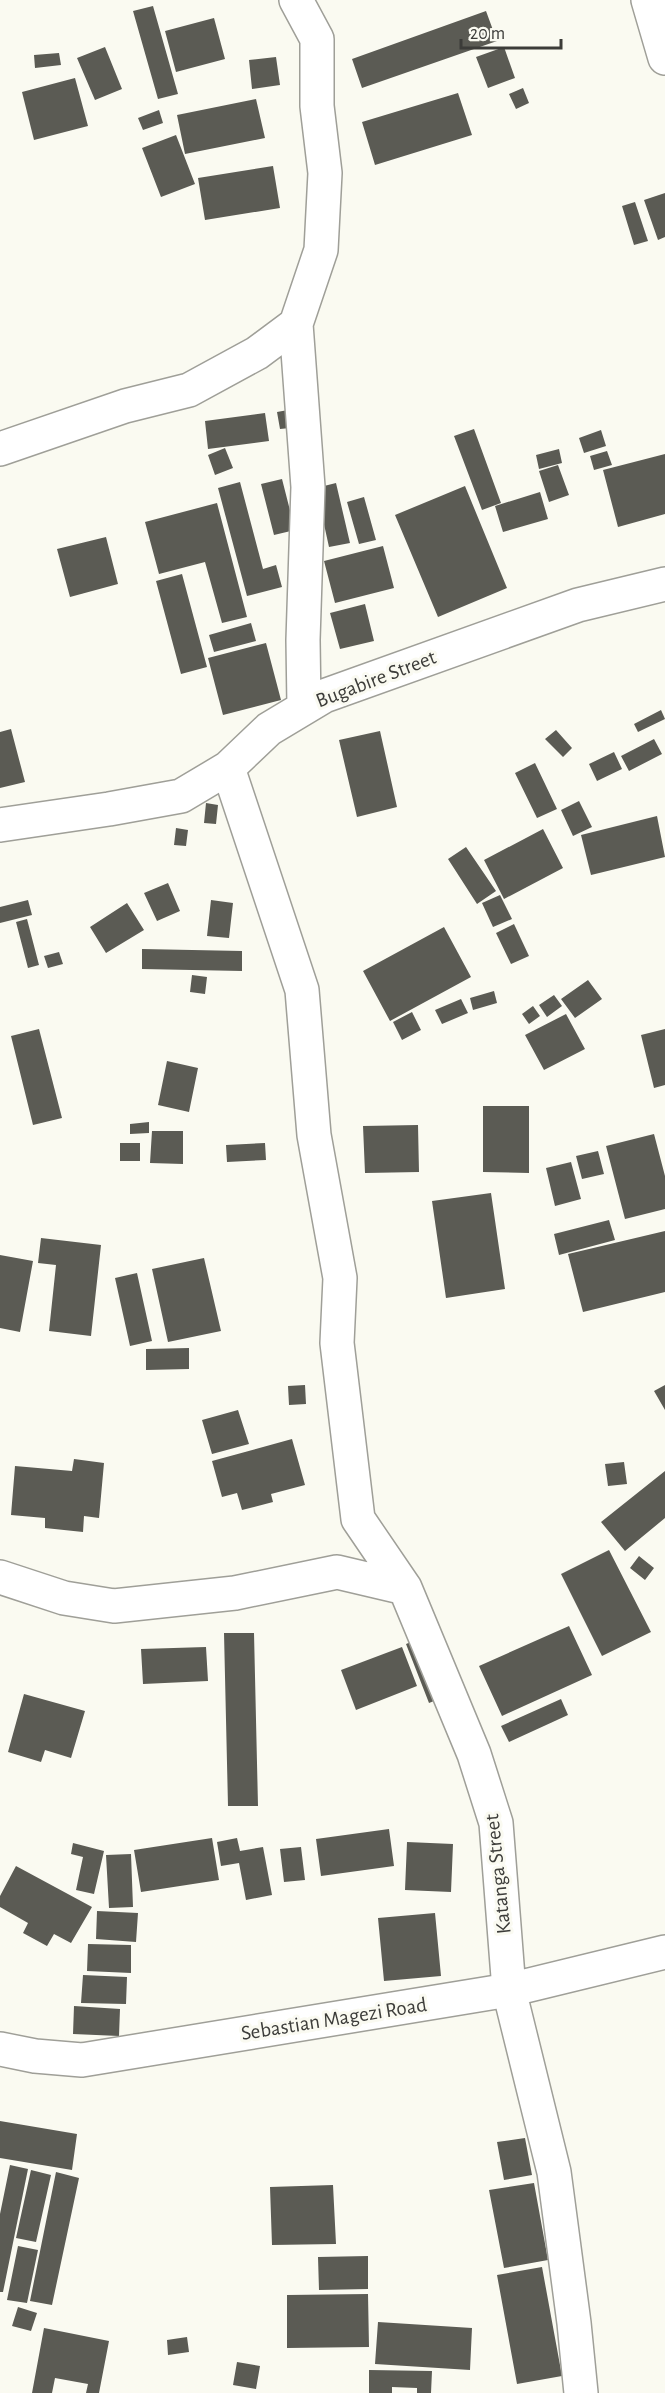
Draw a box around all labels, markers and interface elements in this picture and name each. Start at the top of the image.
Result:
scale bar [461,12,562,50]
text: 20 m [470,25,505,43]
street label: Bugabire Street [313,646,439,712]
street label: Katanga Street [481,1813,515,1935]
street label: Sebastian Magezi Road [240,1994,429,2044]

